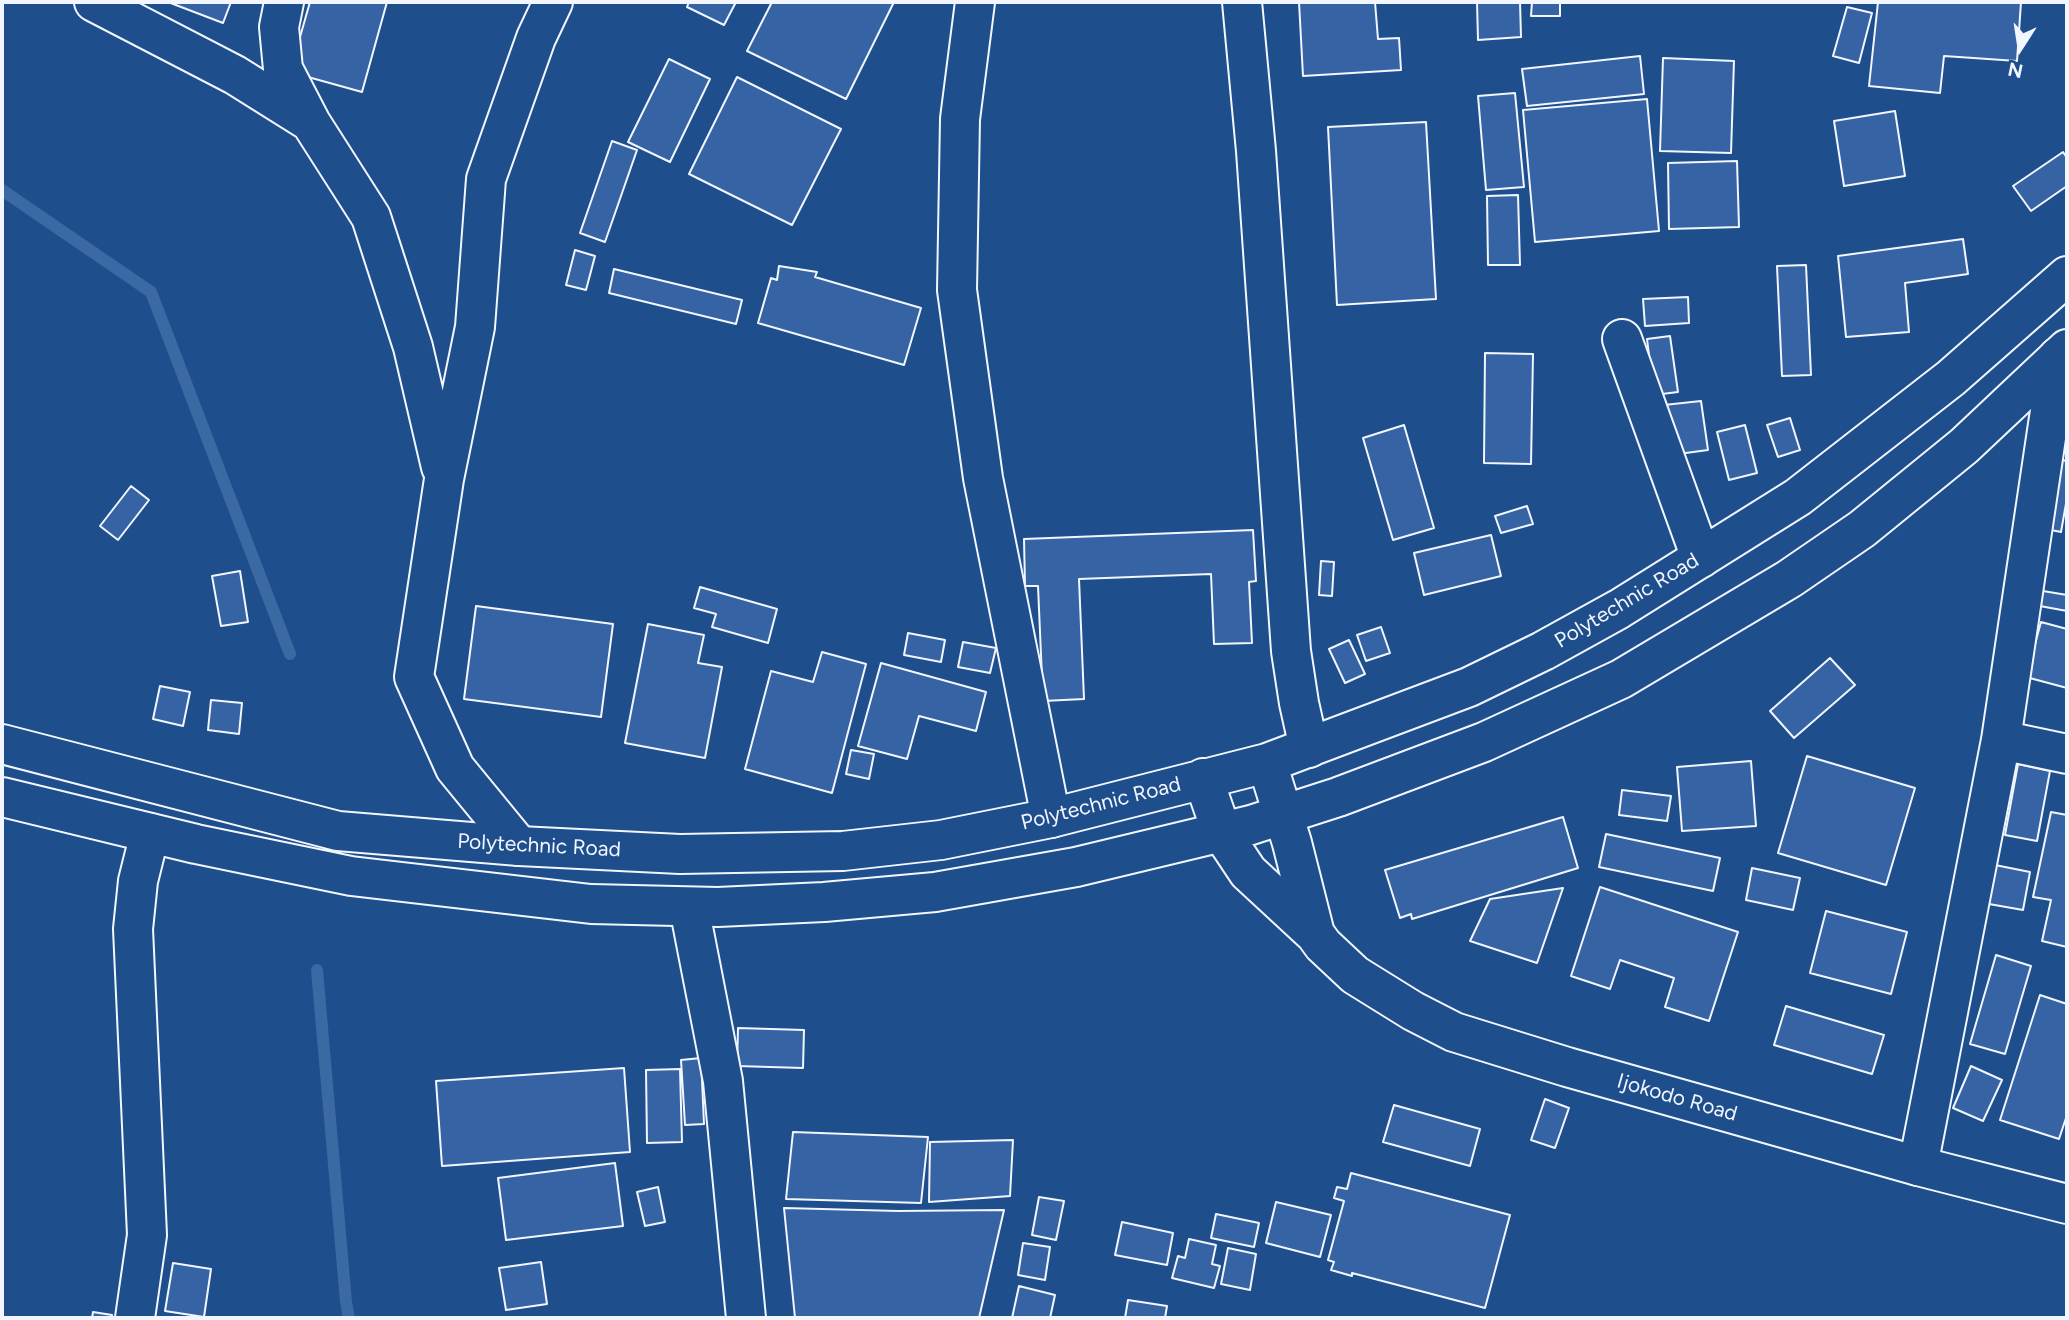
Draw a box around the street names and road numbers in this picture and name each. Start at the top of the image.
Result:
street label: Polytechnic Road [1550,548,1704,654]
street label: Polytechnic Road [1019,772,1183,836]
street label: Polytechnic Road [457,829,621,863]
street label: Ijokodo Road [1614,1069,1740,1127]

